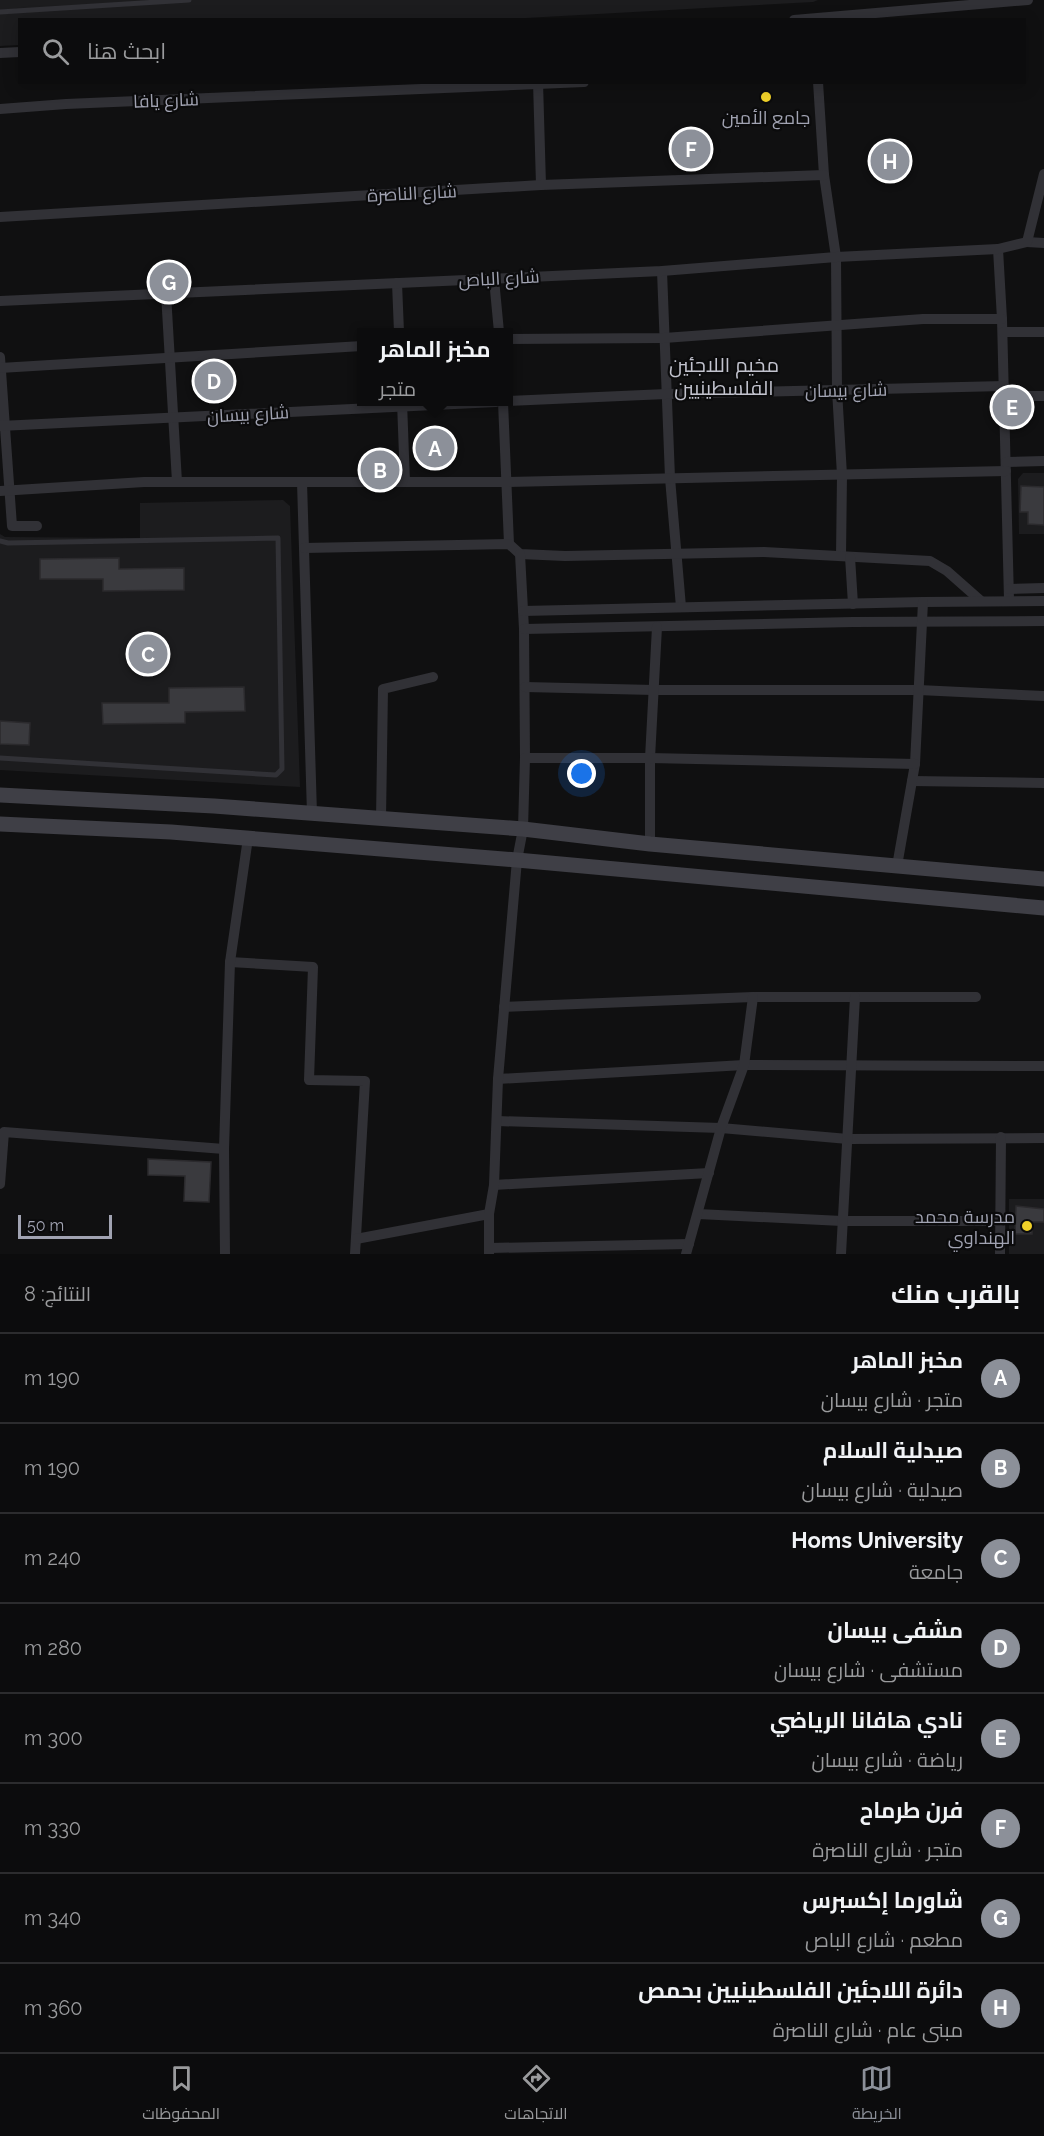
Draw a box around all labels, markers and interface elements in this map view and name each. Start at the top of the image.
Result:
search box [18,18,1026,84]
icon: search [39,35,72,68]
text: ابحث هنا [87,38,166,64]
street label: شارع يافا [133,88,199,114]
marker: جامع الأمين [759,90,773,104]
place label: جامع الأمين [722,107,810,130]
pin: F [672,126,710,172]
pin: H [870,138,910,184]
street label: شارع الناصرة [367,180,458,208]
pin: G [150,260,188,304]
street label: شارع الباص [458,265,540,293]
popup [357,328,513,406]
text: مخبز الماهر [379,336,491,362]
district label: مخيم اللاجئين الفلسطينيين [669,353,779,401]
pin: D [194,358,234,404]
text: متجر [379,377,416,401]
street label: شارع بيسان [805,379,887,403]
pin: E [992,384,1032,430]
street label: شارع بيسان [206,401,290,429]
pin: A [416,426,454,470]
pin: B [360,448,400,492]
pin: C [128,632,168,676]
your location [567,759,596,788]
place label: مدرسة محمد الهنداوي [915,1206,1015,1252]
scale bar [18,1212,112,1240]
text: 50 m [27,1216,64,1235]
marker: مدرسة محمد الهنداوي [1020,1219,1034,1233]
text: بالقرب منك [891,1279,1020,1309]
text: النتائج: 8 [24,1282,91,1306]
text: مخبز الماهر [852,1347,963,1373]
text: 190 m [24,1366,80,1390]
text: A [994,1366,1007,1390]
text: متجر · شارع بيسان [821,1388,963,1412]
text: صيدلية السلام [823,1437,963,1463]
text: 190 m [24,1456,80,1480]
text: B [994,1456,1007,1480]
text: صيدلية · شارع بيسان [802,1478,963,1502]
text: Homs University [791,1527,963,1553]
text: 240 m [24,1546,81,1570]
text: C [994,1546,1007,1570]
text: جامعة [909,1560,963,1584]
text: مشفى بيسان [828,1617,963,1643]
text: 280 m [24,1636,82,1660]
text: D [993,1636,1008,1660]
text: مستشفى · شارع بيسان [774,1658,963,1682]
text: نادي هافانا الرياضي [770,1707,963,1733]
text: 300 m [24,1726,83,1750]
text: E [994,1726,1007,1750]
text: رياضة · شارع بيسان [811,1748,963,1772]
text: فرن طرماح [860,1797,963,1823]
text: 330 m [24,1816,81,1840]
text: F [995,1816,1006,1840]
text: متجر · شارع الناصرة [812,1838,963,1862]
text: شاورما إكسبرس [802,1887,963,1913]
text: 340 m [24,1906,81,1930]
text: G [993,1906,1008,1930]
text: مطعم · شارع الباص [805,1928,963,1952]
text: دائرة اللاجئين الفلسطينيين بحمص [638,1977,963,2003]
text: 360 m [24,1996,82,2020]
text: H [993,1996,1008,2020]
text: مبنى عام · شارع الناصرة [773,2018,963,2042]
tab: المحفوظات [142,2062,220,2128]
tab: الاتجاهات [504,2062,568,2128]
tab: الخريطة [852,2062,902,2128]

